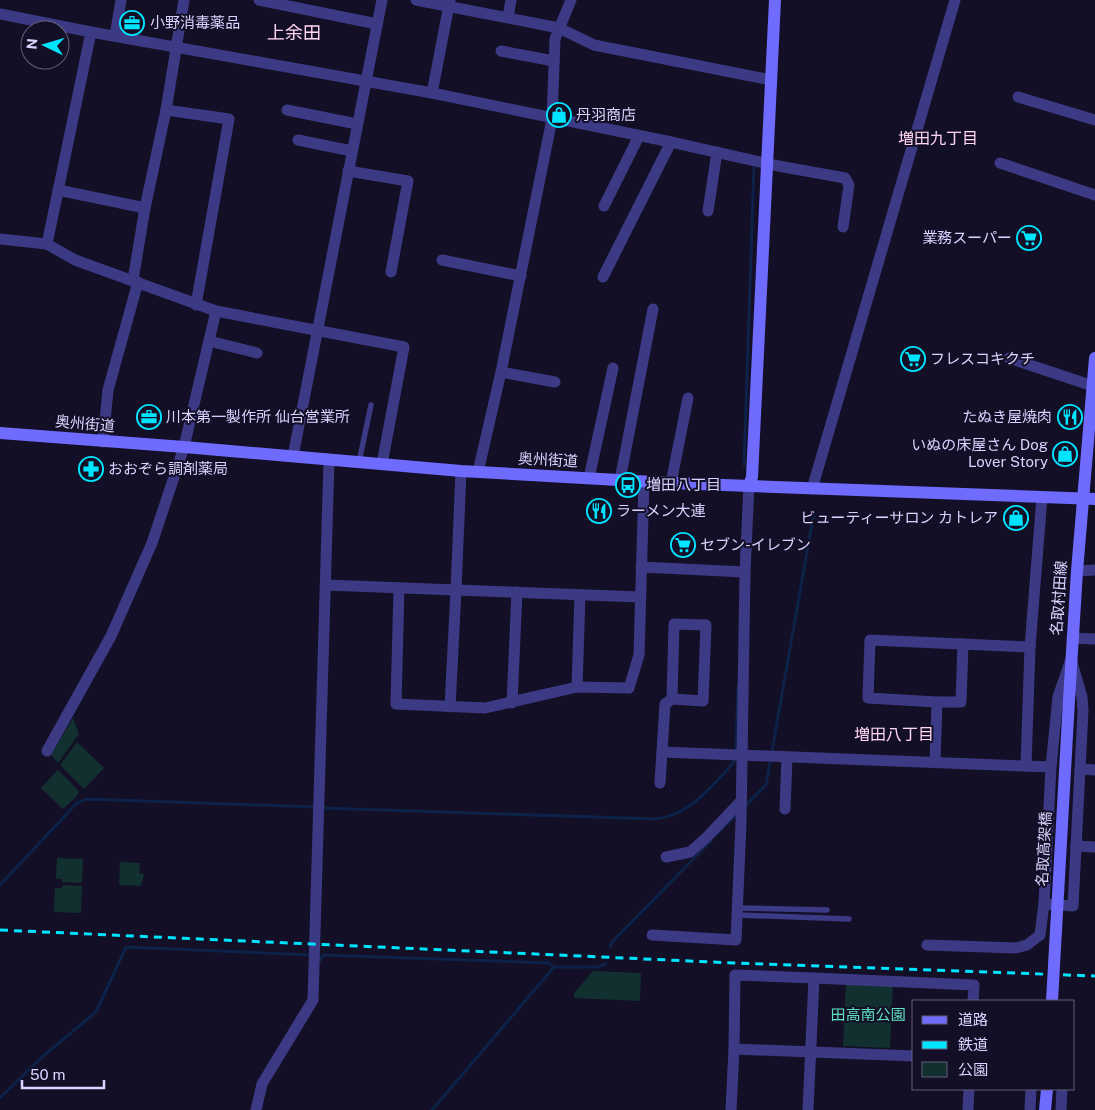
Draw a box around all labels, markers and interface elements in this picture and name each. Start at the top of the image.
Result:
office icon: 小野消毒薬品 [119,10,145,36]
place label: 小野消毒薬品 [150,14,240,31]
north arrow [20,20,70,70]
district label: 上余田 [267,22,321,43]
text: N [24,38,40,50]
shop icon: 丹羽商店 [546,102,572,128]
place label: 丹羽商店 [576,106,636,123]
district label: 増田九丁目 [898,129,978,148]
supermarket icon: 業務スーパー [1016,225,1042,251]
place label: 業務スーパー [922,229,1012,246]
supermarket icon: フレスコキクチ [900,346,926,372]
place label: フレスコキクチ [930,350,1035,367]
office icon: 川本第一製作所 仙台営業所 [136,404,162,430]
restaurant icon: たぬき屋焼肉 [1057,404,1083,430]
place label: 川本第一製作所 仙台営業所 [166,408,350,425]
place label: たぬき屋焼肉 [962,408,1052,425]
street label: 奥州街道 [54,412,116,435]
place label: いぬの床屋さん Dog Lover Story [911,436,1048,470]
shop icon: いぬの床屋さん Dog Lover Story [1052,441,1078,467]
street label: 奥州街道 [518,449,578,470]
pharmacy icon: おおぞら調剤薬局 [78,456,104,482]
place label: おおぞら調剤薬局 [108,460,228,477]
bus stop icon: 増田八丁目 [615,472,641,498]
place label: 増田八丁目 [646,476,721,493]
restaurant icon: ラーメン大連 [586,498,612,524]
place label: ラーメン大連 [616,502,705,519]
shop icon: ビューティーサロン カトレア [1003,505,1029,531]
place label: ビューティーサロン カトレア [801,509,998,526]
supermarket icon: セブン-イレブン [670,532,696,558]
place label: セブン-イレブン [700,536,811,553]
street label: 名取村田線 [1047,560,1070,636]
district label: 増田八丁目 [854,725,934,744]
street label: 名取高架橋 [1033,811,1054,887]
legend [912,1000,1075,1090]
park label: 田高南公園 [830,1006,906,1023]
text: 道路 [958,1011,988,1028]
text: 鉄道 [958,1036,988,1053]
scale bar [22,1058,105,1090]
text: 公園 [958,1061,988,1078]
text: 50 m [30,1066,65,1083]

